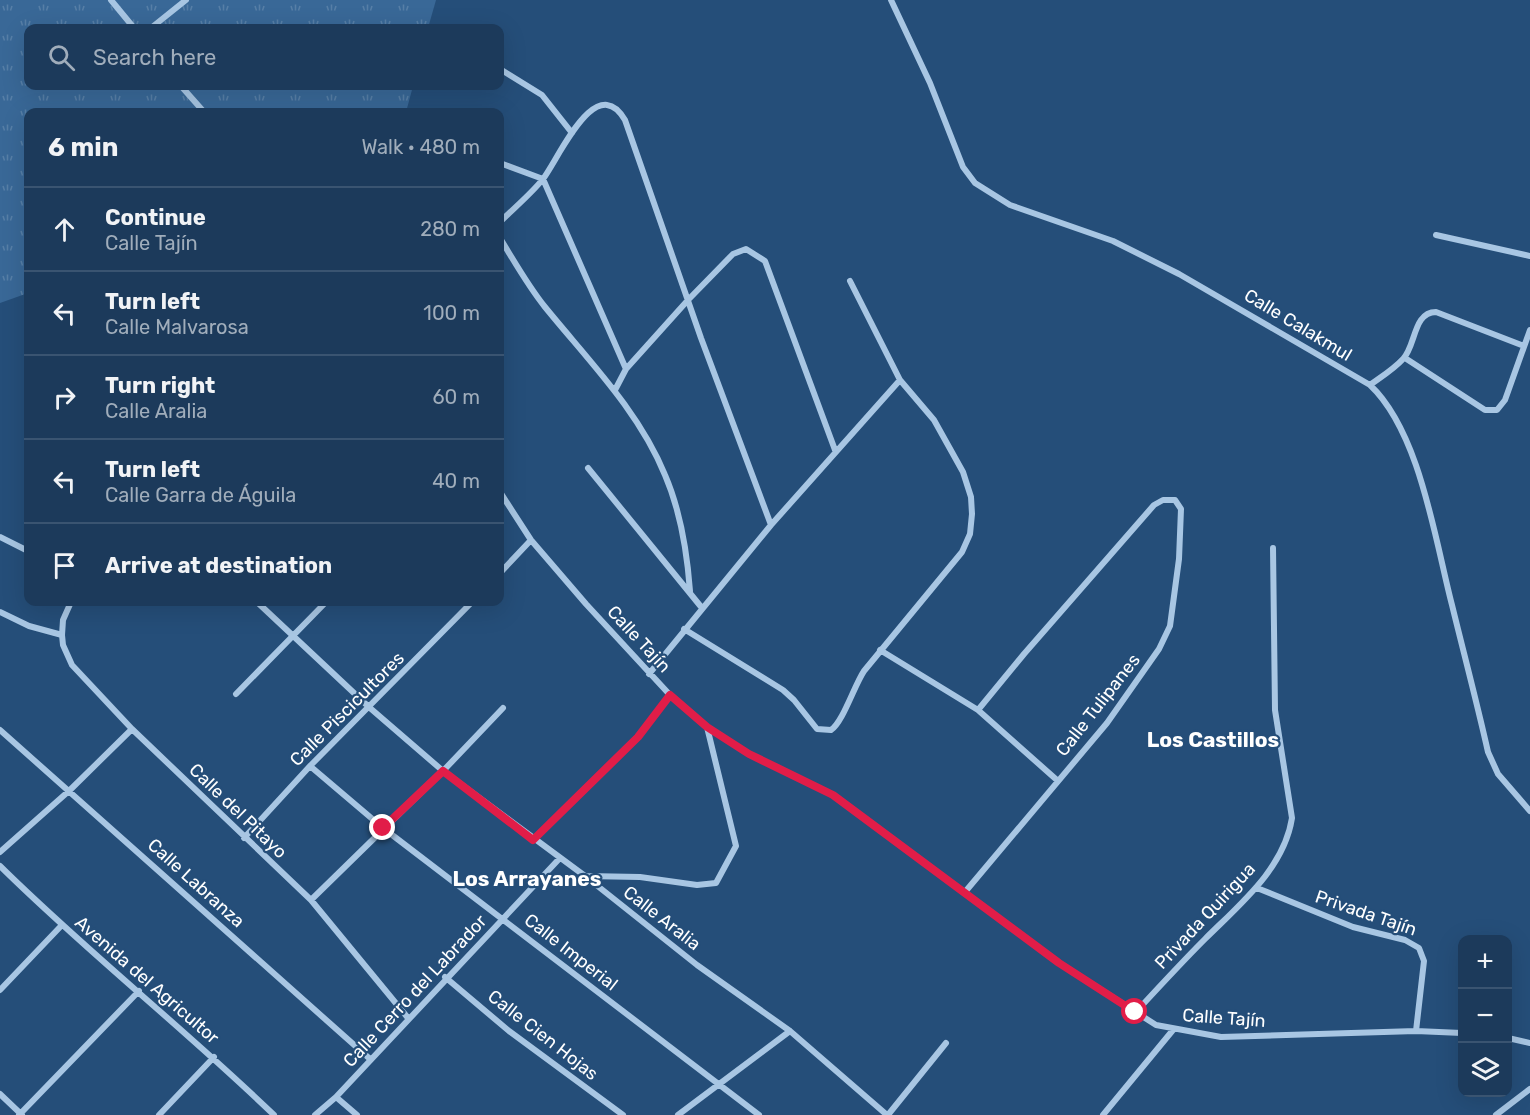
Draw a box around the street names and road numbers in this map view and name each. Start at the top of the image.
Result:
street label: Calle Calakmul [1240,284,1356,366]
street label: Calle Tajín [603,601,675,677]
street label: Calle Piscicultores [285,647,409,771]
street label: Calle Tulipanes [1051,649,1145,761]
street label: Calle del Pitayo [185,759,291,863]
street label: Calle Labranza [143,834,249,932]
street label: Privada Quirigua [1150,858,1260,974]
street label: Calle Aralia [619,881,705,955]
street label: Privada Tajín [1312,885,1420,941]
street label: Calle Imperial [520,909,622,995]
street label: Calle Cerro del Labrador [339,910,491,1072]
street label: Avenida del Agricultor [70,911,224,1049]
street label: Calle Cien Hojas [484,985,602,1085]
street label: Calle Tajín [1182,1004,1266,1032]

